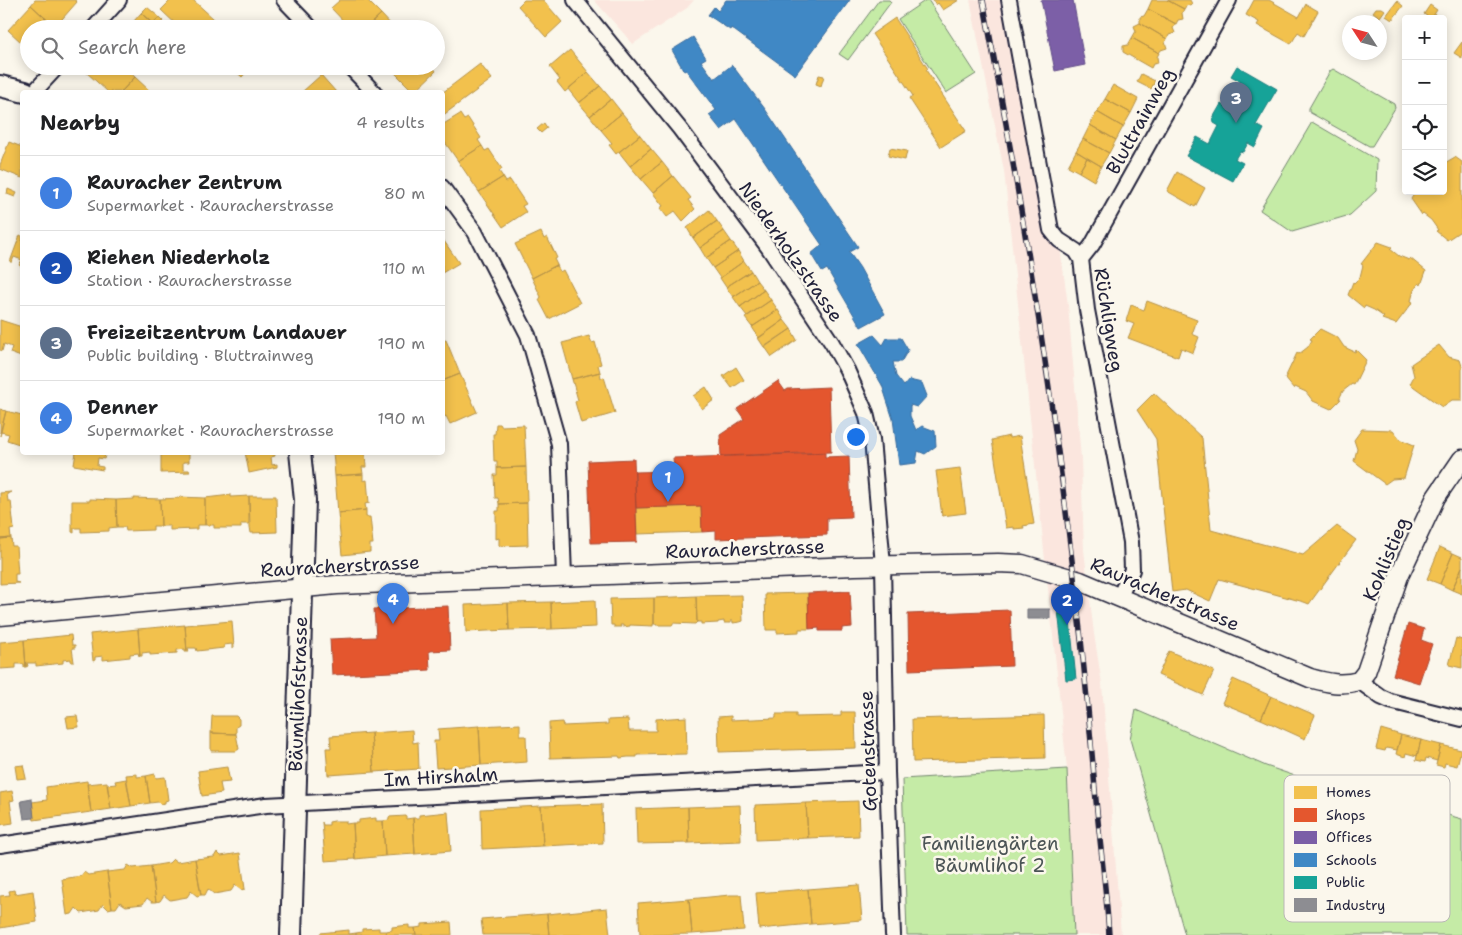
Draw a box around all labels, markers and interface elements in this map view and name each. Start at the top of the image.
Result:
north arrow [1342,15,1387,60]
map controls [1402,15,1447,195]
button: + [1402,15,1447,60]
search box [20,20,445,75]
icon: search [38,34,66,62]
text: Search here [78,35,187,60]
button: − [1402,60,1447,105]
street label: Bluttrainweg [1100,63,1180,179]
pin: 3 [1220,82,1252,123]
button: locate [1402,105,1447,150]
text: Nearby [40,109,120,137]
text: 4 results [356,112,425,133]
button: layers [1402,150,1447,195]
text: Rauracher Zentrum [87,170,282,195]
street label: Niederholzstrasse [733,177,849,327]
text: 1 [52,183,60,204]
text: 80 m [384,183,425,204]
text: Supermarket · Rauracherstrasse [87,195,334,216]
text: Riehen Niederholz [87,245,270,270]
text: 2 [50,258,62,279]
text: 110 m [382,258,425,279]
street label: Rüchligweg [1088,266,1130,374]
text: Station · Rauracherstrasse [87,270,292,291]
text: Freizeitzentrum Landauer [87,320,347,345]
text: 3 [50,333,62,354]
text: 190 m [378,333,425,354]
text: Public building · Bluttrainweg [87,345,314,366]
text: Denner [87,395,158,420]
text: 4 [50,408,62,429]
text: 190 m [378,408,425,429]
text: Supermarket · Rauracherstrasse [87,420,334,441]
your location [843,424,869,450]
pin: 1 [652,461,684,502]
street label: Kohlistieg [1357,513,1415,605]
street label: Rauracherstrasse [665,534,825,564]
street label: Rauracherstrasse [260,549,420,583]
street label: Rauracherstrasse [1087,551,1243,637]
pin: 4 [377,583,409,624]
pin: 2 [1051,584,1083,625]
street label: Bäumlihofstrasse [283,616,313,772]
street label: Gotenstrasse [853,690,883,812]
street label: Im Hirshalm [383,762,499,792]
legend [1284,775,1450,922]
text: Homes [1326,783,1371,801]
text: Shops [1326,806,1365,824]
text: Offices [1326,828,1372,846]
park label: Familiengärten Bäumlihof 2 [921,831,1059,878]
text: Schools [1326,851,1377,869]
text: Public [1326,873,1365,891]
text: Industry [1326,896,1385,914]

